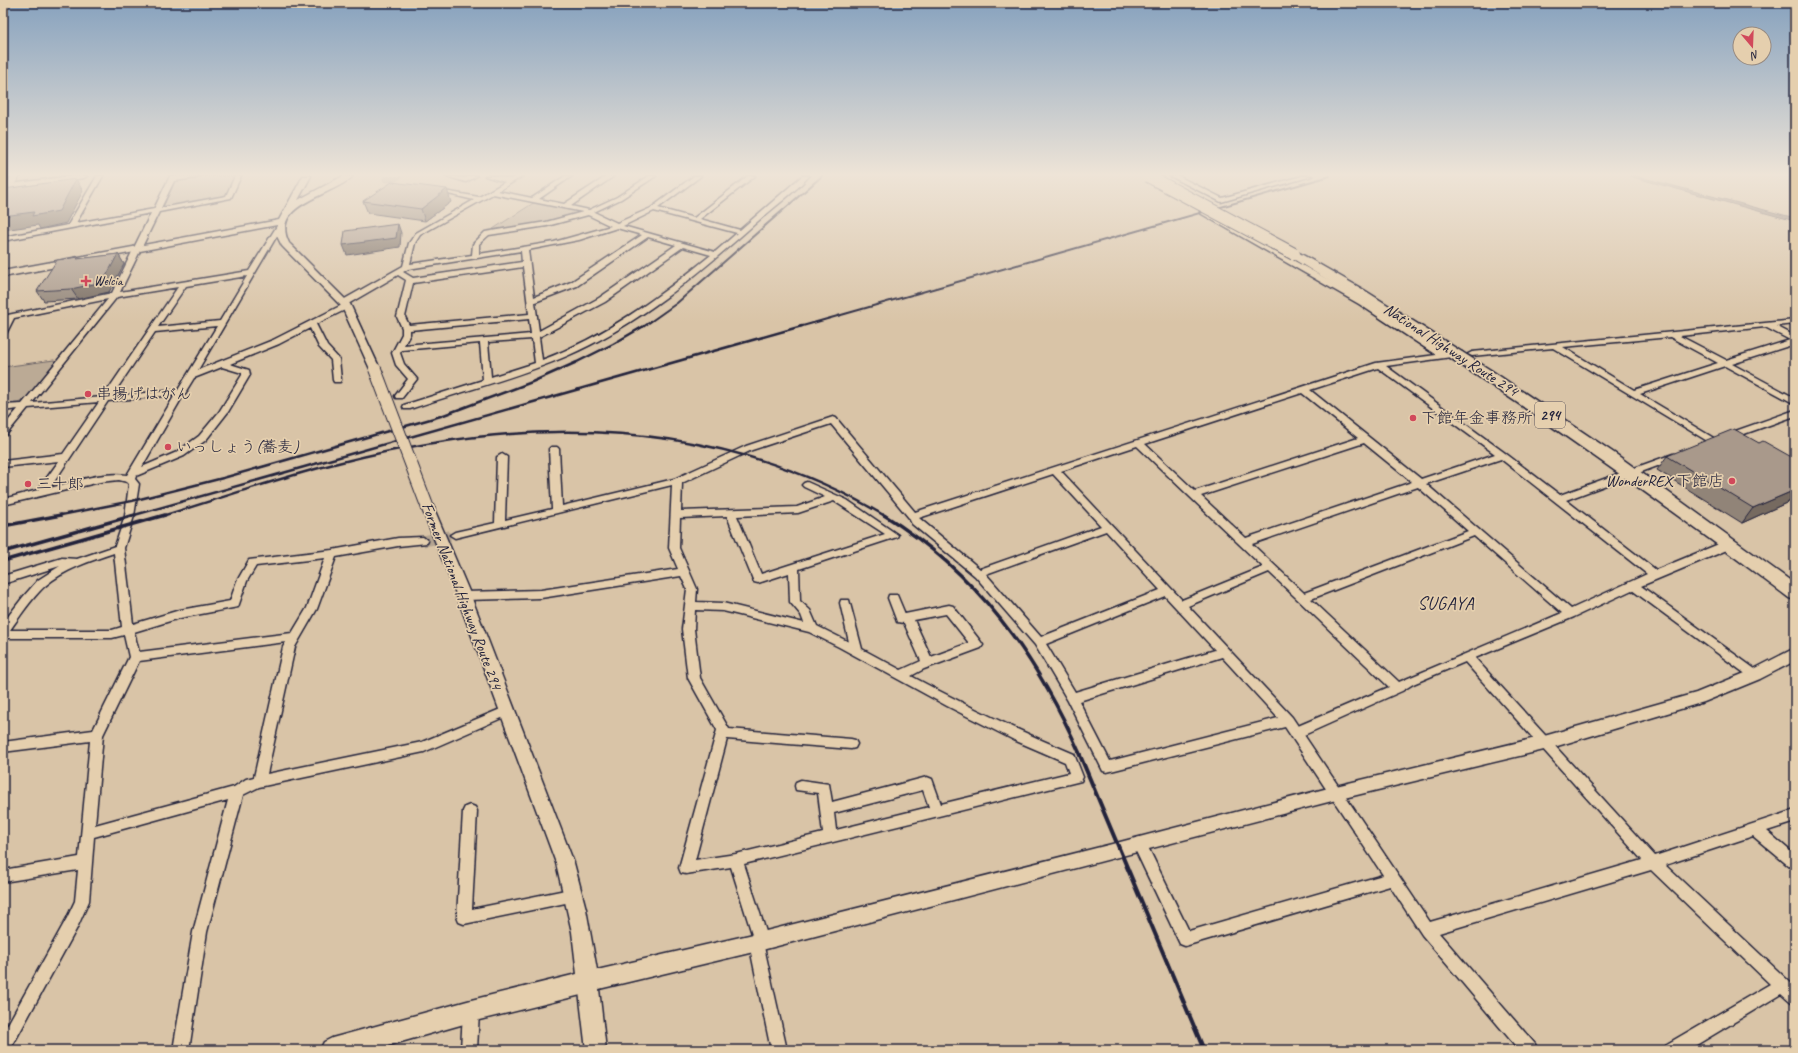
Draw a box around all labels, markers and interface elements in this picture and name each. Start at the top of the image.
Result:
north arrow [1732,26,1772,66]
text: N [1748,48,1761,64]
place label: Welcia [94,273,124,289]
marker: Welcia [81,276,91,286]
street label: National Highway Route 294 [1380,299,1524,402]
place label: 串揚げはがん [96,384,192,404]
marker: 串揚げはがん [83,389,93,399]
road number: 294 [1535,402,1565,428]
place label: 下館年金事務所 [1421,408,1533,428]
marker: 下館年金事務所 [1408,413,1418,423]
place label: いっしょう(蕎麦) [176,437,299,457]
marker: いっしょう(蕎麦) [163,442,173,452]
place label: WonderREX 下館店 [1606,471,1724,491]
place label: 三十郎 [36,474,84,494]
marker: WonderREX 下館店 [1727,476,1737,486]
marker: 三十郎 [23,479,33,489]
street label: Former National Highway Route 294 [417,500,508,694]
district label: SUGAYA [1418,592,1475,614]

